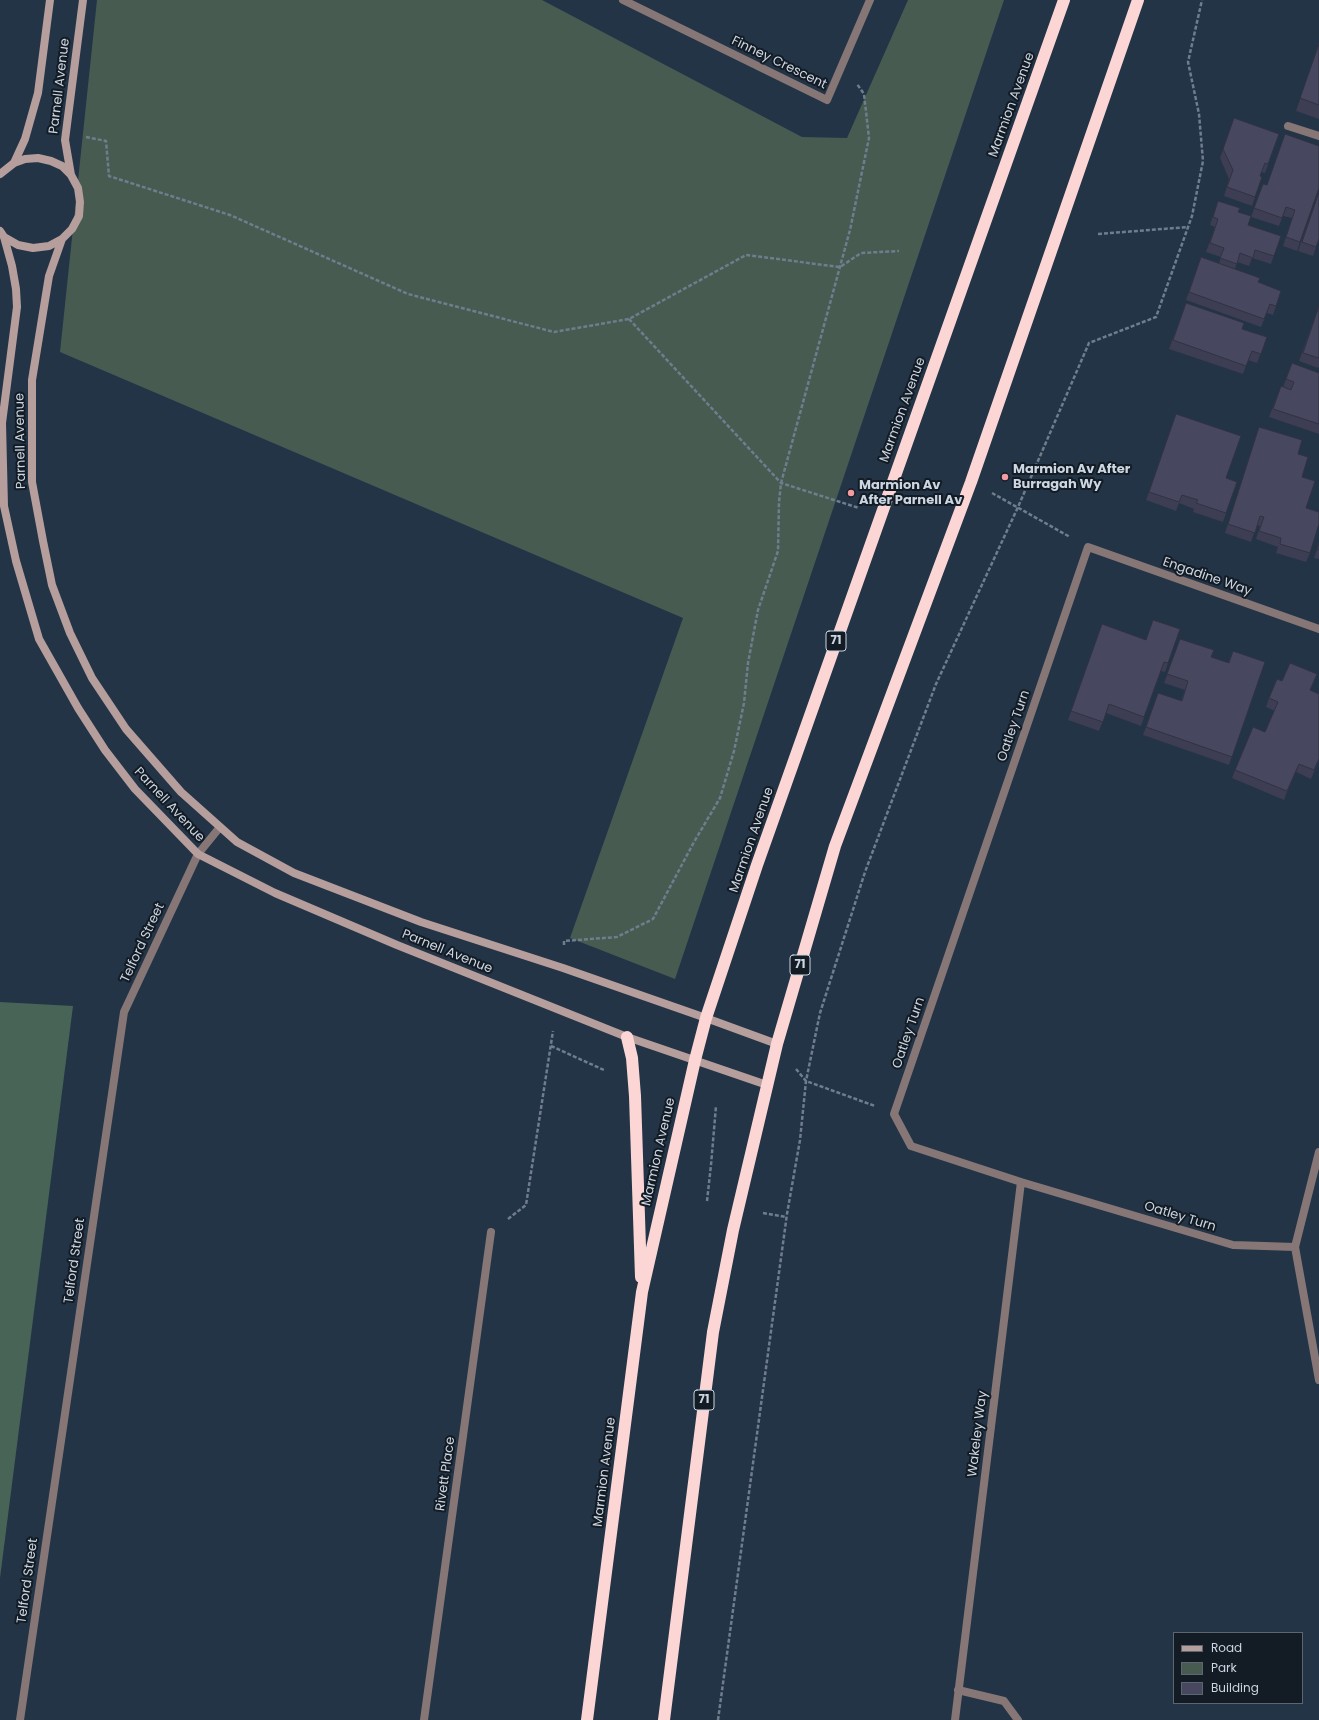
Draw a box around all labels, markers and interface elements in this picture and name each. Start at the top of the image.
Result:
street label: Finney Crescent [729,33,829,93]
street label: Parnell Avenue [46,37,74,135]
street label: Marmion Avenue [986,50,1038,160]
street label: Marmion Avenue [877,355,929,465]
street label: Parnell Avenue [12,393,30,489]
place label: Marmion Av After Burragah Wy [1013,462,1130,493]
marker: Marmion Av After Burragah Wy [1000,472,1010,482]
place label: Marmion Av After Parnell Av [859,478,962,509]
marker: Marmion Av After Parnell Av [846,488,856,498]
street label: Engadine Way [1160,554,1254,600]
road number: 71 [826,631,846,651]
street label: Oatley Turn [995,688,1033,764]
street label: Parnell Avenue [130,764,208,846]
street label: Marmion Avenue [727,785,777,895]
street label: Telford Street [118,901,168,985]
street label: Parnell Avenue [399,927,495,977]
road number: 71 [790,955,810,975]
street label: Oatley Turn [890,995,928,1071]
street label: Marmion Avenue [639,1096,679,1208]
street label: Oatley Turn [1142,1199,1218,1235]
street label: Telford Street [61,1217,89,1305]
road number: 71 [694,1390,714,1410]
street label: Wakeley Way [965,1390,991,1478]
street label: Marmion Avenue [591,1416,619,1528]
street label: Rivett Place [433,1436,459,1512]
street label: Telford Street [14,1537,42,1625]
legend [1173,1632,1303,1704]
text: Road [1211,1639,1242,1656]
text: Park [1211,1659,1237,1676]
text: Building [1211,1679,1259,1696]

